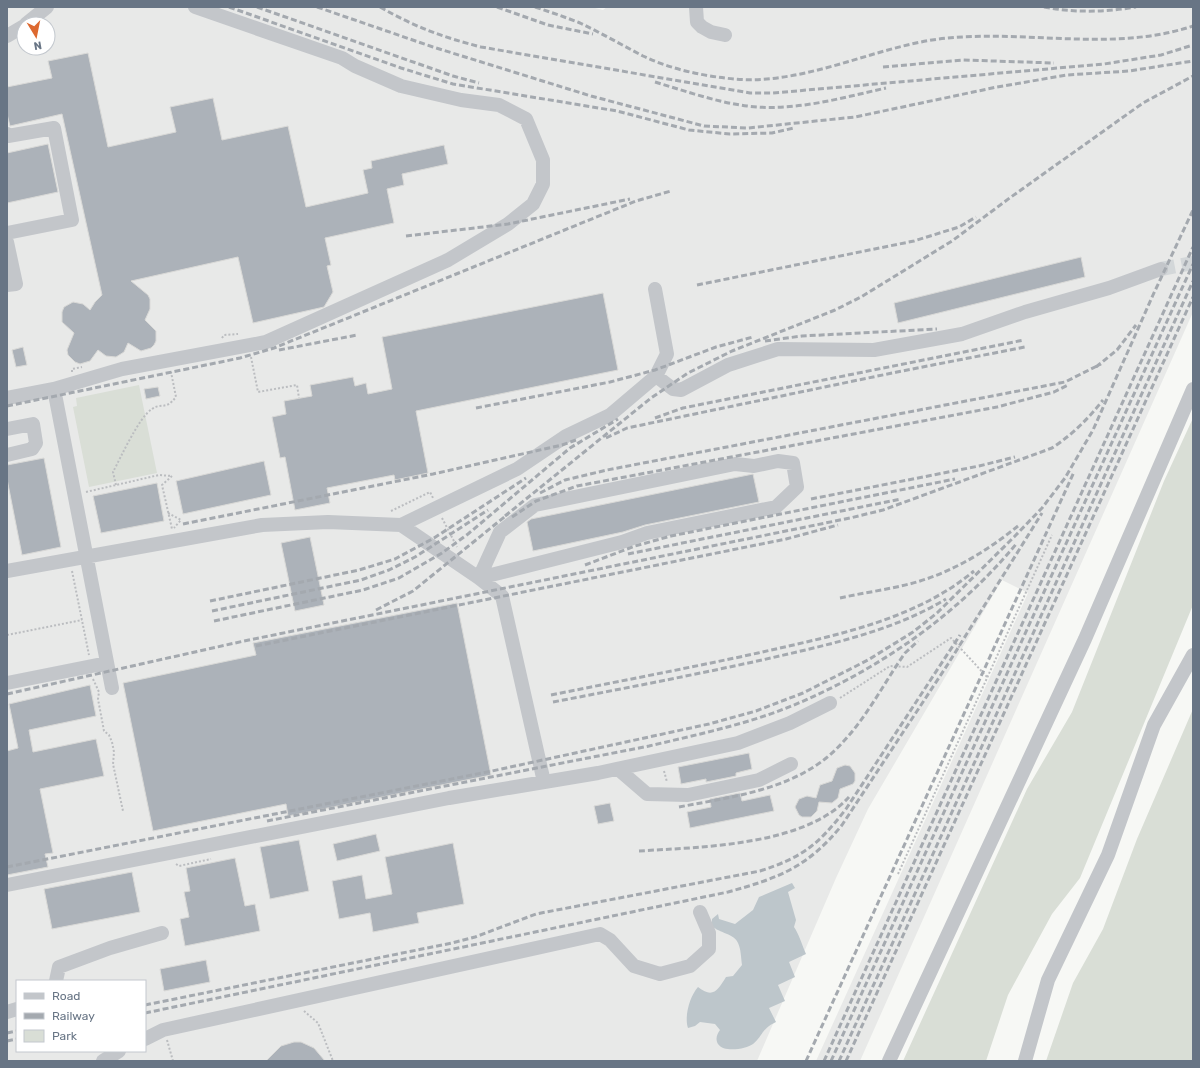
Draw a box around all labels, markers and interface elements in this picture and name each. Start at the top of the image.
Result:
north arrow [16,16,56,56]
text: N [33,38,43,52]
legend [16,980,146,1052]
text: Road [52,989,80,1003]
text: Railway [52,1009,95,1023]
text: Park [52,1029,78,1043]

